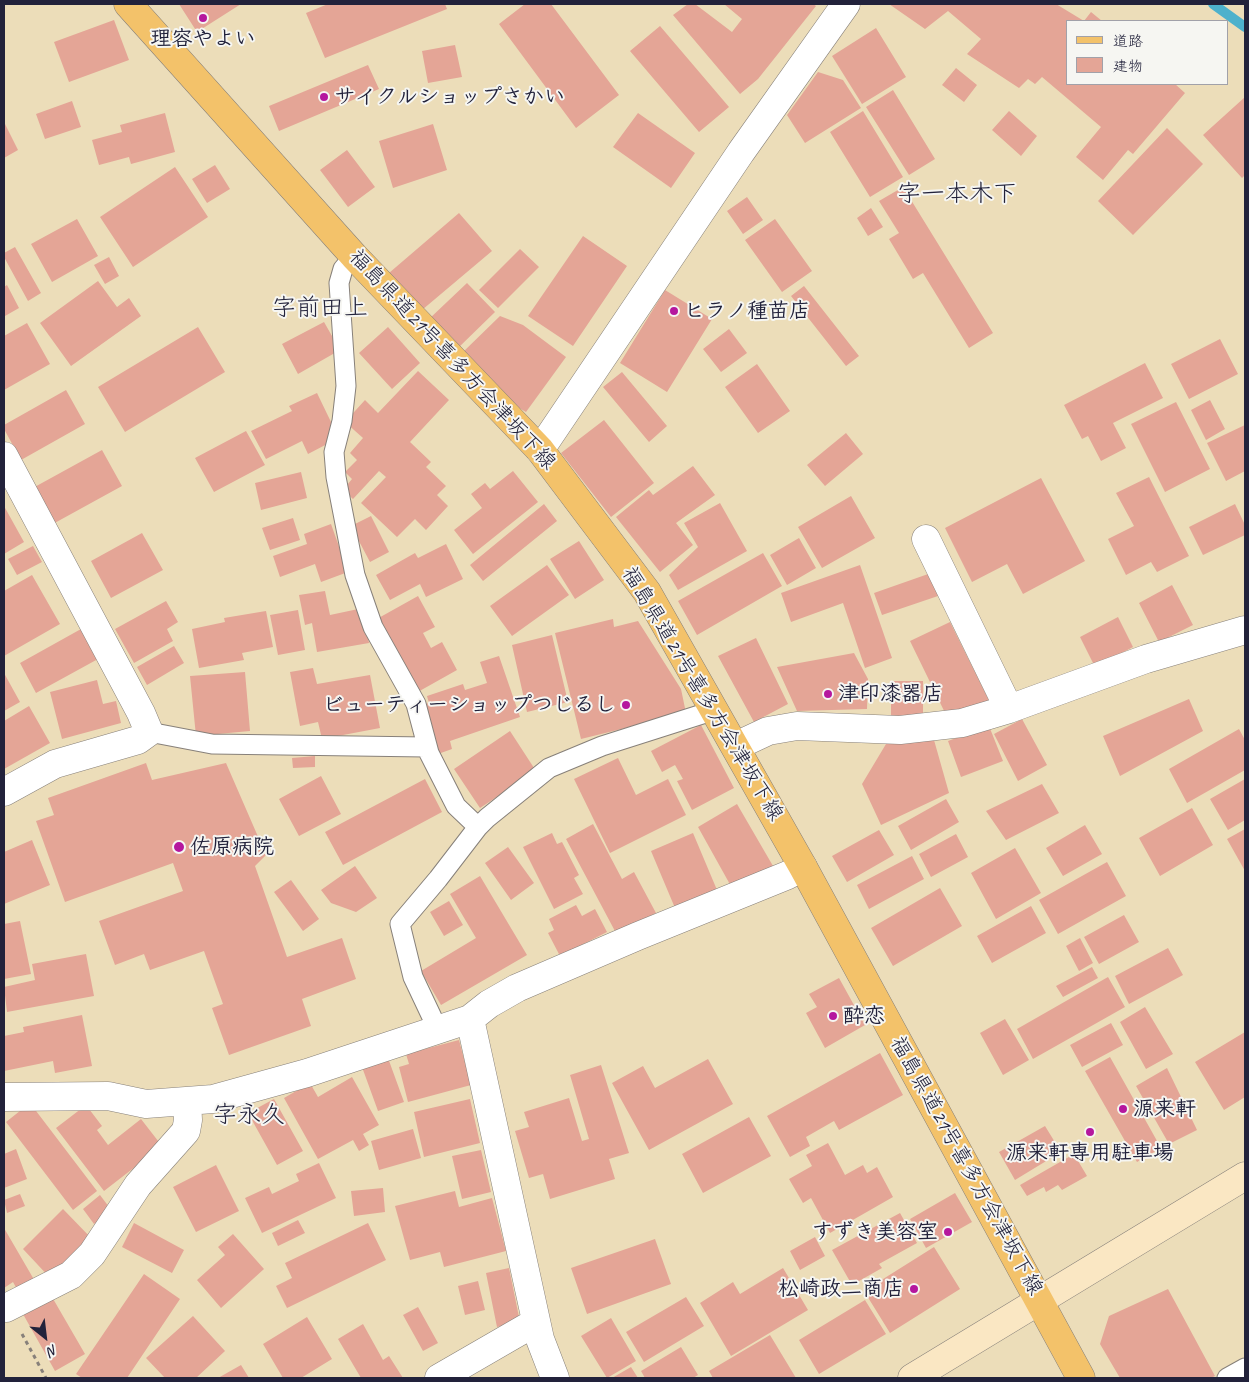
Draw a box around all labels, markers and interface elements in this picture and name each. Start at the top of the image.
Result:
marker: 理容やよい [197,12,209,24]
legend [1066,20,1229,85]
place label: 理容やよい [151,26,255,52]
text: 道路 [1113,32,1143,51]
text: 建物 [1113,57,1143,76]
place label: サイクルショップさかい [334,84,565,110]
marker: サイクルショップさかい [318,91,330,103]
district label: 字一本木下 [897,181,1017,209]
street label: 福島県道21号喜多方会津坂下線 [343,245,561,475]
district label: 字前田上 [272,295,368,323]
place label: ヒラノ種苗店 [684,298,810,324]
marker: ヒラノ種苗店 [668,305,680,317]
street label: 福島県道21号喜多方会津坂下線 [616,562,788,826]
place label: 津印漆器店 [838,681,943,707]
marker: 津印漆器店 [822,688,834,700]
place label: ビューティーショップつじるし [322,692,616,718]
marker: ビューティーショップつじるし [620,699,632,711]
place label: 佐原病院 [190,834,274,860]
marker: 佐原病院 [172,840,186,854]
place label: 酔恋 [843,1003,885,1029]
marker: 酔恋 [827,1010,839,1022]
street label: 福島県道21号喜多方会津坂下線 [884,1032,1048,1300]
place label: 源来軒 [1133,1096,1196,1122]
district label: 字永久 [213,1102,285,1130]
marker: 源来軒 [1117,1103,1129,1115]
marker: 源来軒専用駐車場 [1084,1126,1096,1138]
place label: 源来軒専用駐車場 [1006,1140,1174,1166]
place label: すずき美容室 [812,1219,938,1245]
marker: すずき美容室 [942,1226,954,1238]
place label: 松崎政二商店 [778,1276,904,1302]
marker: 松崎政二商店 [908,1283,920,1295]
north arrow [20,1312,70,1362]
text: N [45,1341,60,1360]

